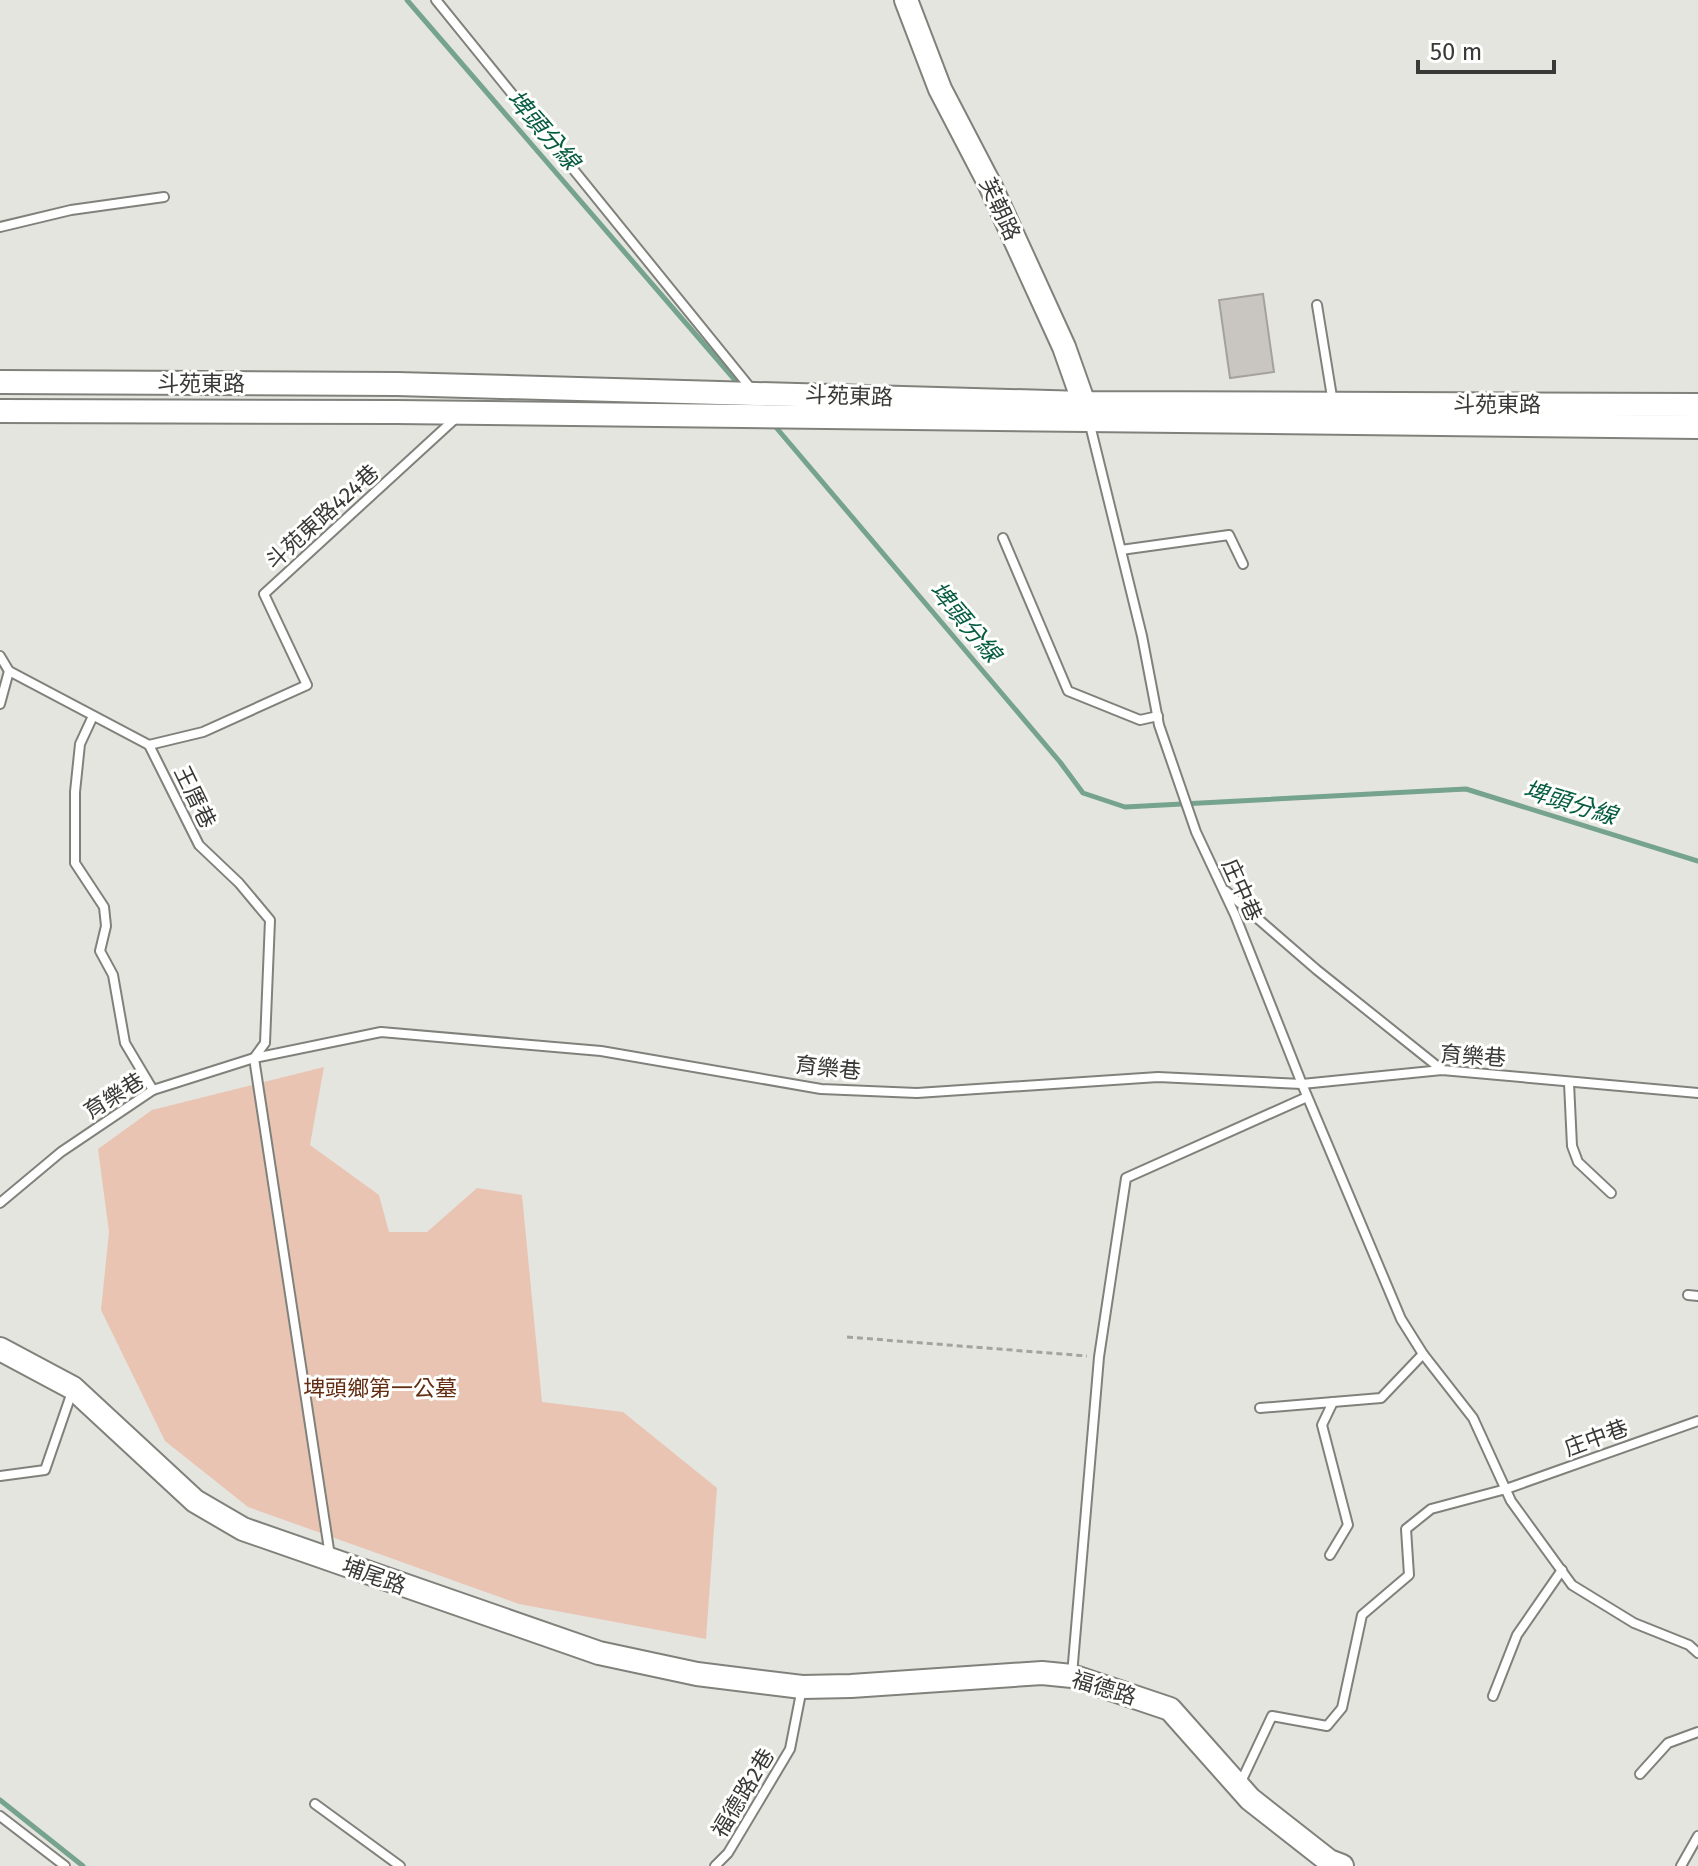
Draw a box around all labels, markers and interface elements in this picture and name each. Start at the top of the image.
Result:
scale bar [1418,24,1554,74]
text: 50 m [1430,38,1482,66]
water label: 埤頭分線 [501,85,587,178]
street label: 芙朝路 [974,173,1026,245]
street label: 斗苑東路 [157,370,245,397]
street label: 斗苑東路 [805,381,893,411]
street label: 斗苑東路 [1453,391,1541,418]
street label: 斗苑東路424巷 [260,459,384,575]
water label: 埤頭分線 [923,576,1009,670]
street label: 王厝巷 [168,761,222,833]
water label: 埤頭分線 [1520,776,1623,831]
street label: 庄中巷 [1216,854,1268,926]
street label: 育樂巷 [1439,1040,1507,1072]
street label: 育樂巷 [794,1051,862,1085]
street label: 育樂巷 [79,1067,149,1125]
park label: 埤頭鄉第一公墓 [303,1375,457,1402]
street label: 庄中巷 [1560,1414,1632,1462]
street label: 埔尾路 [338,1552,410,1600]
street label: 福德路 [1068,1665,1140,1711]
street label: 福德路2巷 [706,1744,780,1842]

